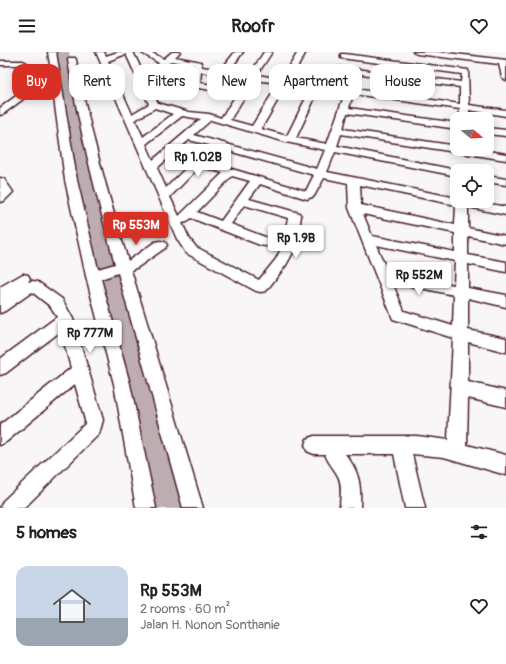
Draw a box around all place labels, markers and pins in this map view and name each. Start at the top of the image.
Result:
pin: Rp 1.02B [157,144,239,178]
pin: Rp 553M [99,212,173,246]
pin: Rp 1.9B [259,225,333,259]
pin: Rp 552M [382,262,456,296]
pin: Rp 777M [53,320,127,354]

